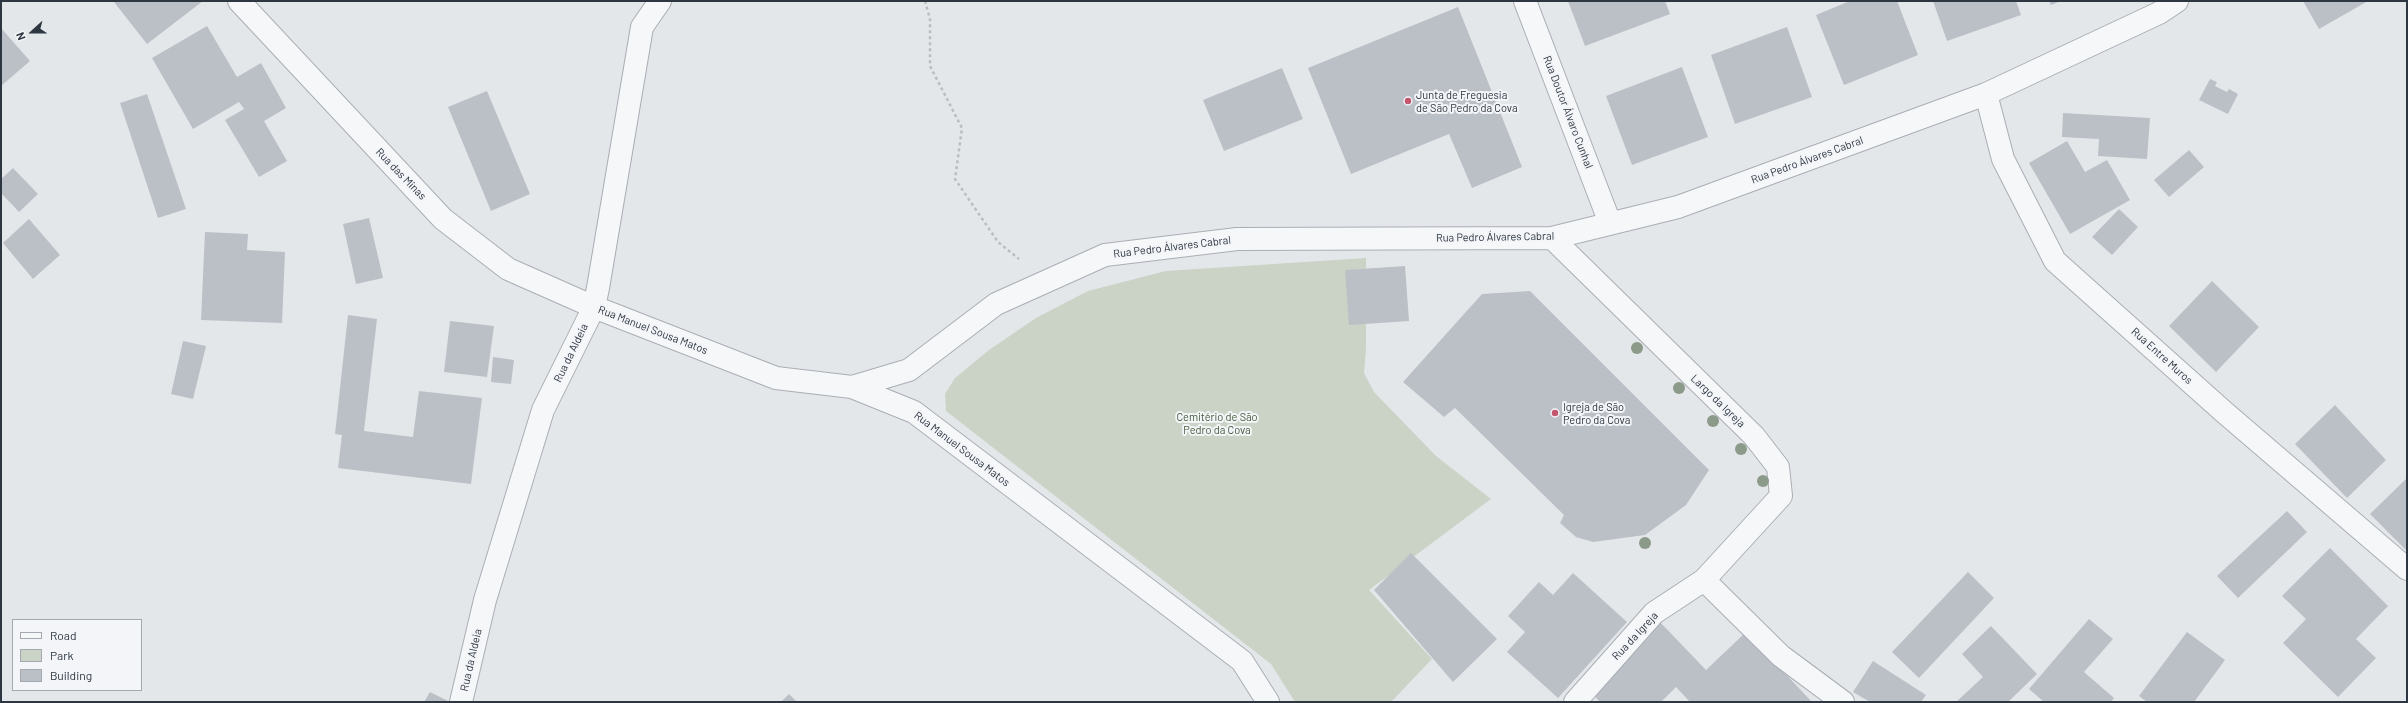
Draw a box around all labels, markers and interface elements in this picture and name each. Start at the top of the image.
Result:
north arrow [12,12,52,52]
text: N [13,31,28,42]
street label: Rua Doutor Álvaro Cunhal [1540,54,1596,170]
place label: Junta de Freguesia de São Pedro da Cova [1416,88,1518,114]
marker: Junta de Freguesia de São Pedro da Cova [1403,96,1413,106]
street label: Rua Pedro Álvares Cabral [1749,134,1865,186]
street label: Rua das Minas [373,145,429,203]
street label: Rua Pedro Álvares Cabral [1436,229,1554,245]
street label: Rua Pedro Álvares Cabral [1113,233,1231,261]
street label: Rua Manuel Sousa Matos [596,303,710,357]
street label: Rua da Aldeia [551,321,591,385]
street label: Rua Entre Muros [2129,325,2195,387]
street label: Largo da Igreja [1688,372,1748,430]
place label: Igreja de São Pedro da Cova [1563,400,1630,426]
marker: Igreja de São Pedro da Cova [1550,408,1560,418]
street label: Rua Manuel Sousa Matos [912,409,1012,489]
park label: Cemitério de São Pedro da Cova [1176,410,1258,436]
street label: Rua da Igreja [1609,609,1661,663]
legend [12,619,142,691]
street label: Rua da Aldeia [457,627,485,693]
text: Road [50,628,77,642]
text: Park [50,648,74,662]
text: Building [50,668,92,682]

